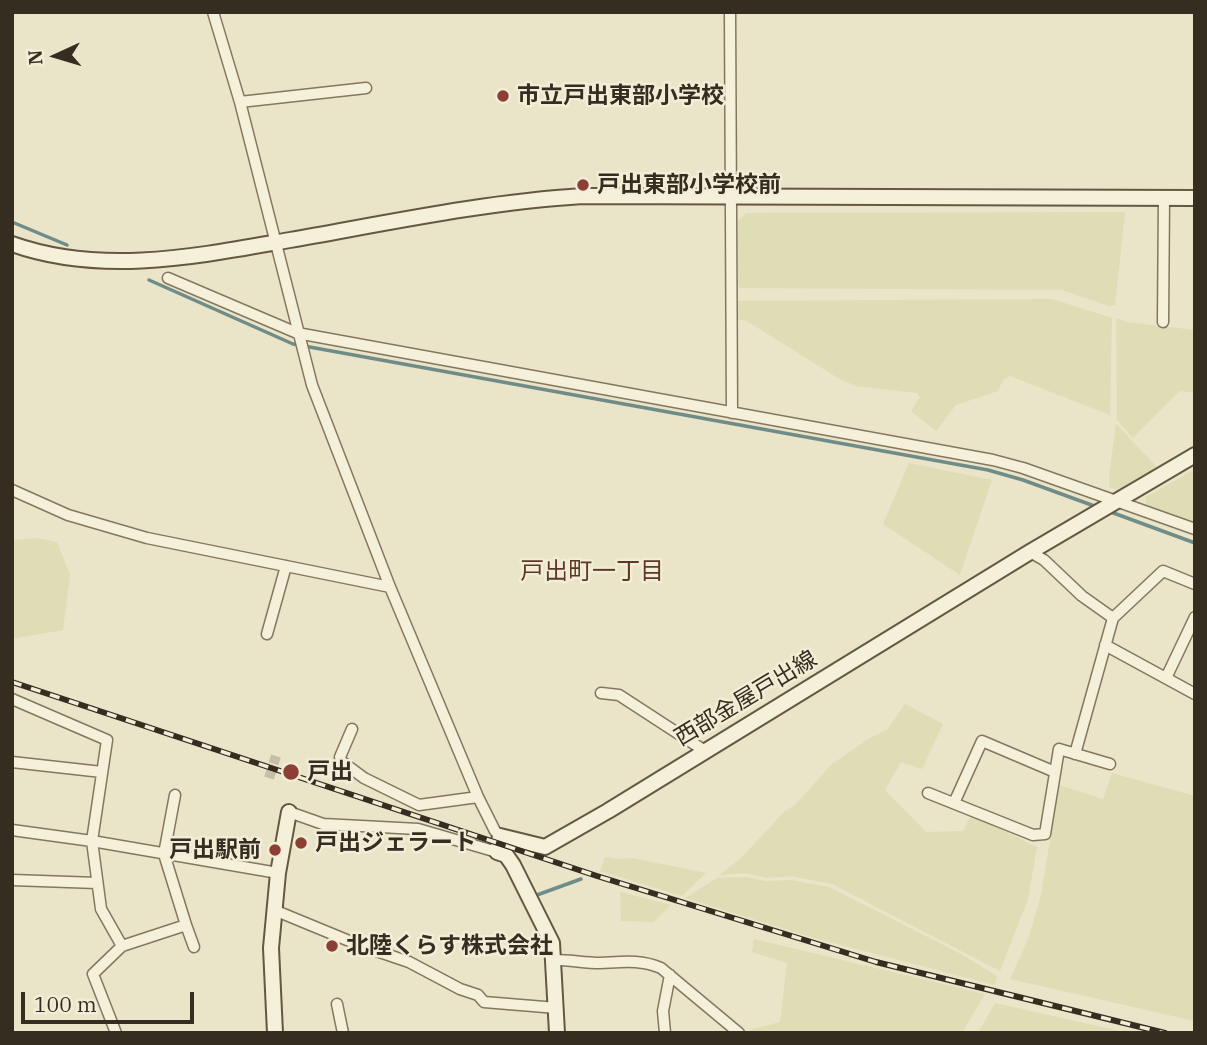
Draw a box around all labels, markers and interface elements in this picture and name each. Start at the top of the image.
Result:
north arrow [21,21,91,91]
text: N [23,49,48,66]
place label: 市立戸出東部小学校 [517,82,724,110]
marker: 市立戸出東部小学校 [495,88,511,104]
place label: 戸出東部小学校前 [597,171,781,199]
marker: 戸出東部小学校前 [575,177,591,193]
district label: 戸出町一丁目 [520,558,664,586]
street label: 西部金屋戸出線 [670,646,822,752]
place label: 戸出 [307,758,353,786]
marker: 戸出 [281,762,301,782]
place label: 戸出ジェラート [315,829,476,857]
marker: 戸出ジェラート [293,835,309,851]
place label: 戸出駅前 [169,836,261,864]
marker: 戸出駅前 [267,842,283,858]
place label: 北陸くらす株式会社 [346,932,553,960]
marker: 北陸くらす株式会社 [324,938,340,954]
scale bar [24,978,198,1022]
text: 100 m [34,990,97,1018]

